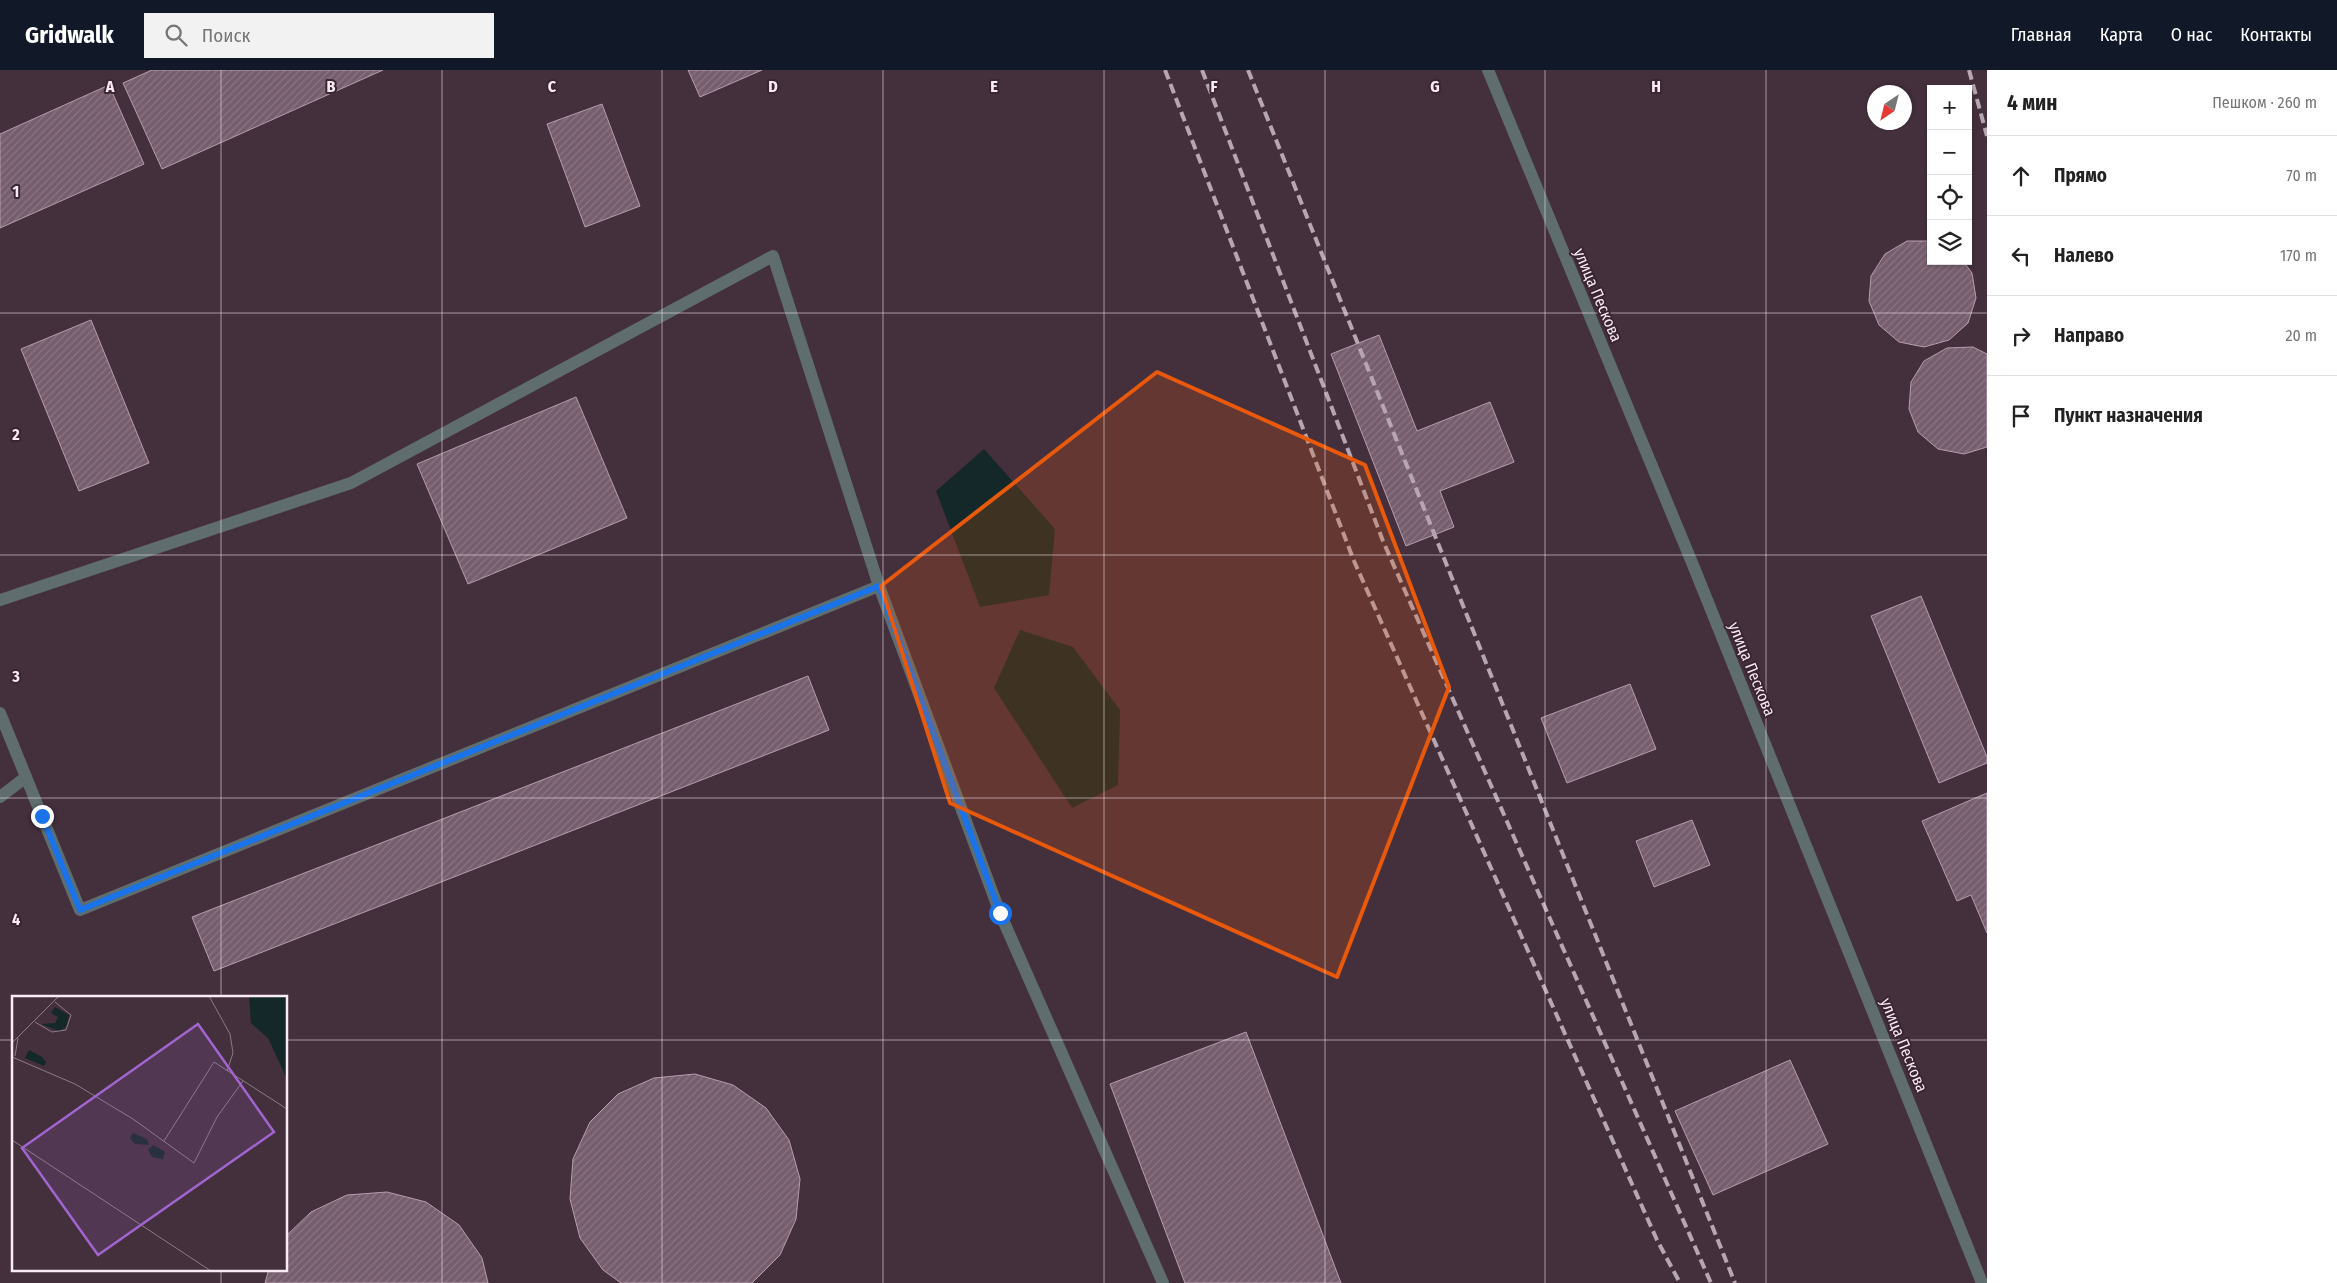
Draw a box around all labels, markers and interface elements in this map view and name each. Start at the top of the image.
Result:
search box [144,13,494,58]
text: Gridwalk [25,21,114,49]
icon: search [162,21,190,49]
text: Поиск [202,24,251,47]
text: Главная [2011,24,2072,46]
text: Карта [2100,24,2143,46]
text: О нас [2171,24,2212,46]
text: Контакты [2240,24,2312,46]
text: A [105,77,115,96]
text: B [327,77,336,96]
text: C [548,77,557,96]
text: D [768,77,778,96]
text: E [990,77,998,96]
text: F [1210,77,1218,96]
text: G [1430,77,1440,96]
text: H [1651,77,1661,96]
north arrow [1867,85,1912,130]
map controls [1927,85,1972,265]
button: + [1927,85,1972,130]
text: 4 мин [2007,90,2057,116]
text: Пешком · 260 m [2212,93,2317,112]
button: − [1927,130,1972,175]
icon: ahead [2007,162,2035,190]
text: Прямо [2054,164,2107,187]
text: 70 m [2286,166,2317,185]
button: locate [1927,175,1972,220]
text: 1 [13,182,19,201]
button: layers [1927,220,1972,265]
icon: left [2007,242,2035,270]
text: Налево [2054,244,2114,267]
street label: улица Пескова [1570,245,1626,345]
text: 170 m [2280,246,2317,265]
icon: right [2007,322,2035,350]
text: Направо [2054,324,2124,347]
text: 20 m [2286,326,2317,345]
icon: arrive [2007,402,2035,430]
text: Пункт назначения [2054,404,2203,427]
text: 2 [11,425,20,444]
street label: улица Пескова [1725,619,1780,719]
text: 3 [11,667,20,686]
route end [31,805,54,828]
route start [989,902,1012,925]
text: 4 [12,910,20,929]
street label: улица Пескова [1877,995,1932,1095]
inset map [12,996,288,1270]

